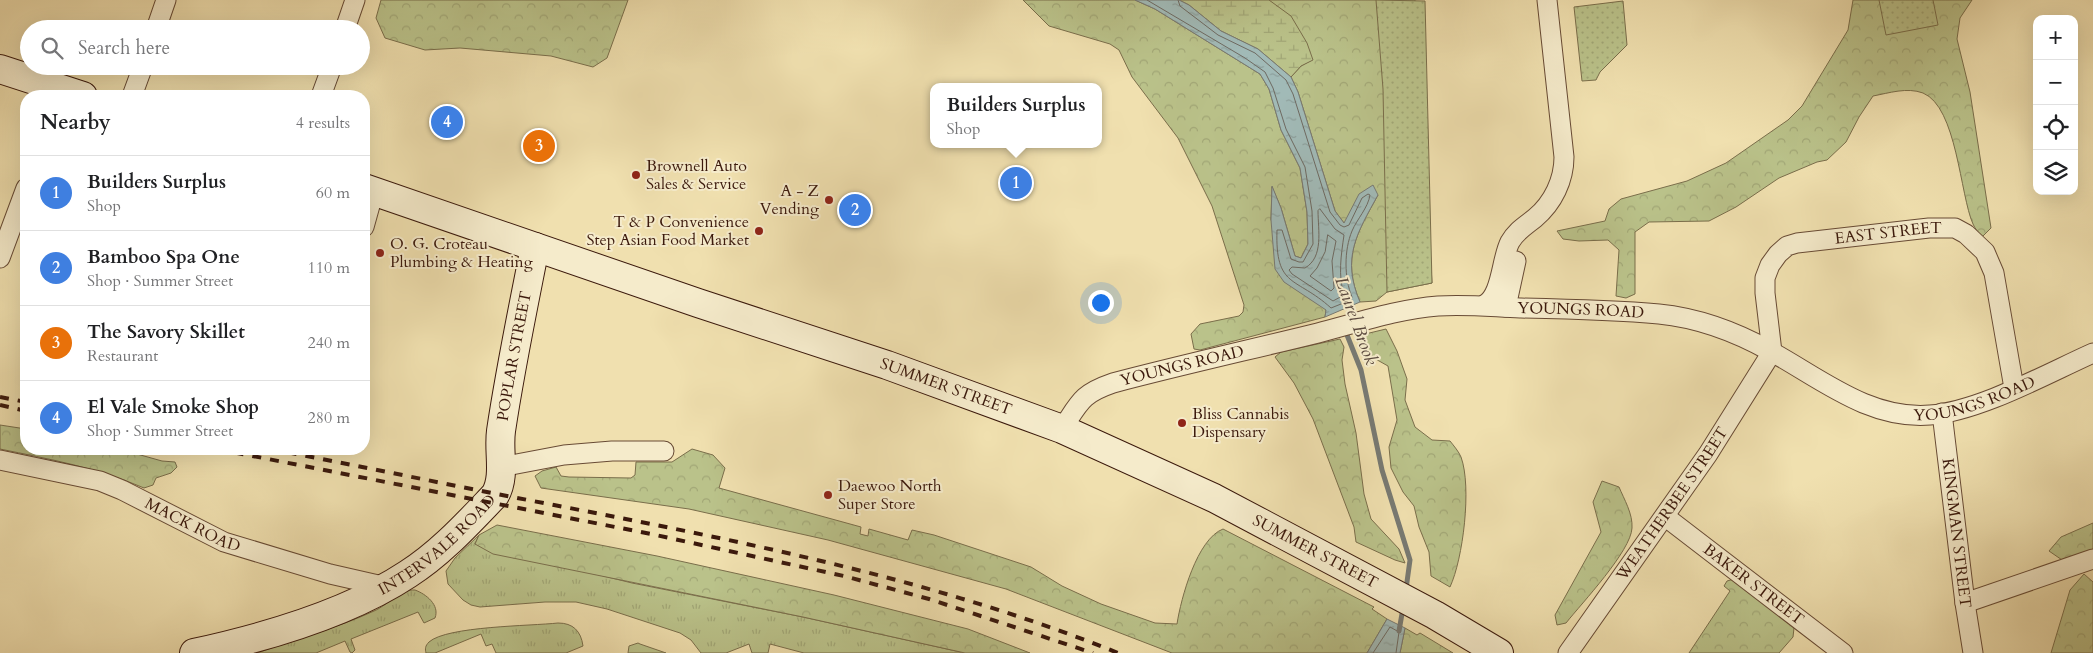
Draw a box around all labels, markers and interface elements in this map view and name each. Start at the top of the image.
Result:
map controls [2033,15,2078,195]
button: + [2033,15,2078,60]
search box [20,20,370,75]
icon: search [38,34,66,62]
text: Search here [78,35,170,61]
button: − [2033,60,2078,105]
popup [930,83,1102,148]
text: Builders Surplus [946,92,1086,118]
pin: 4 [431,103,463,141]
button: locate [2033,105,2078,150]
text: Nearby [40,108,111,137]
text: 4 results [296,112,350,134]
text: Shop [946,118,980,140]
pin: 3 [523,127,555,165]
button: layers [2033,150,2078,195]
place label: Brownell Auto Sales & Service [646,155,747,195]
pin: 1 [1000,164,1032,202]
text: Builders Surplus [87,169,226,195]
marker: Brownell Auto Sales & Service [630,169,642,181]
place label: A - Z Vending [760,180,819,220]
text: 1 [52,182,60,204]
text: 60 m [316,182,350,204]
pin: 2 [839,191,871,229]
marker: A - Z Vending [823,194,835,206]
text: Shop [87,195,121,217]
place label: T & P Convenience Step Asian Food Market [586,211,749,251]
street label: EAST STREET [1834,217,1942,250]
marker: T & P Convenience Step Asian Food Market [753,225,765,237]
place label: O. G. Croteau Plumbing & Heating [390,233,533,273]
text: Bamboo Spa One [87,244,240,270]
marker: O. G. Croteau Plumbing & Heating [374,247,386,259]
text: 2 [52,257,60,279]
text: 110 m [308,257,350,279]
text: Shop · Summer Street [87,270,233,292]
water label: Laurel Brook [1328,273,1384,369]
street label: POPLAR STREET [492,289,537,423]
your location [1088,290,1114,316]
street label: YOUNGS ROAD [1517,297,1645,324]
text: The Savory Skillet [87,319,245,345]
text: 3 [52,332,60,354]
text: 240 m [308,332,350,354]
street label: YOUNGS ROAD [1118,340,1246,392]
text: Restaurant [87,345,158,367]
street label: SUMMER STREET [877,353,1015,421]
street label: YOUNGS ROAD [1913,371,2039,426]
text: El Vale Smoke Shop [87,394,259,420]
place label: Bliss Cannabis Dispensary [1192,403,1289,443]
text: 4 [52,407,60,429]
text: 280 m [308,407,350,429]
marker: Bliss Cannabis Dispensary [1176,417,1188,429]
text: Shop · Summer Street [87,420,233,442]
street label: WEATHERBEE STREET [1611,423,1733,586]
street label: KINGMAN STREET [1937,457,1977,609]
place label: Daewoo North Super Store [838,475,942,515]
marker: Daewoo North Super Store [822,489,834,501]
street label: INTERVALE ROAD [374,490,501,601]
street label: MACK ROAD [141,492,243,557]
street label: SUMMER STREET [1249,509,1382,594]
street label: BAKER STREET [1698,539,1809,630]

